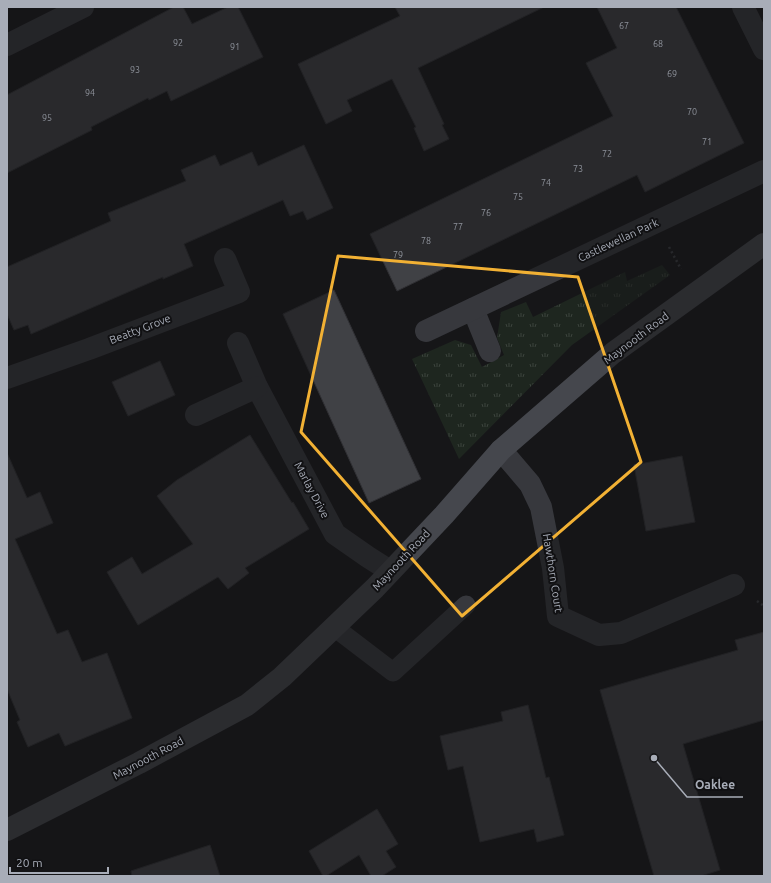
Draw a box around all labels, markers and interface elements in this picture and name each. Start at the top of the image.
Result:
house number: 67 [619,21,629,31]
house number: 92 [173,38,183,48]
house number: 68 [653,39,663,49]
house number: 91 [230,42,240,52]
house number: 93 [130,65,140,75]
house number: 69 [667,69,677,79]
house number: 94 [85,88,95,98]
house number: 70 [687,107,697,117]
house number: 95 [42,113,52,123]
house number: 71 [702,137,712,147]
house number: 72 [602,149,612,159]
house number: 73 [573,164,583,174]
house number: 74 [541,178,551,188]
house number: 75 [513,192,523,202]
house number: 76 [481,208,491,218]
street label: Castlewellan Park [576,216,660,264]
house number: 77 [453,222,463,232]
house number: 78 [421,236,431,246]
house number: 79 [393,250,403,260]
street label: Maynooth Road [601,310,671,366]
street label: Beatty Grove [108,312,172,346]
street label: Marlay Drive [292,460,332,520]
street label: Maynooth Road [370,527,432,593]
street label: Hawthorn Court [541,533,565,614]
street label: Maynooth Road [111,734,185,782]
callout: Oaklee [687,773,743,797]
text: Oaklee [695,778,735,791]
scale bar [10,849,108,875]
text: 20 m [16,856,43,869]

